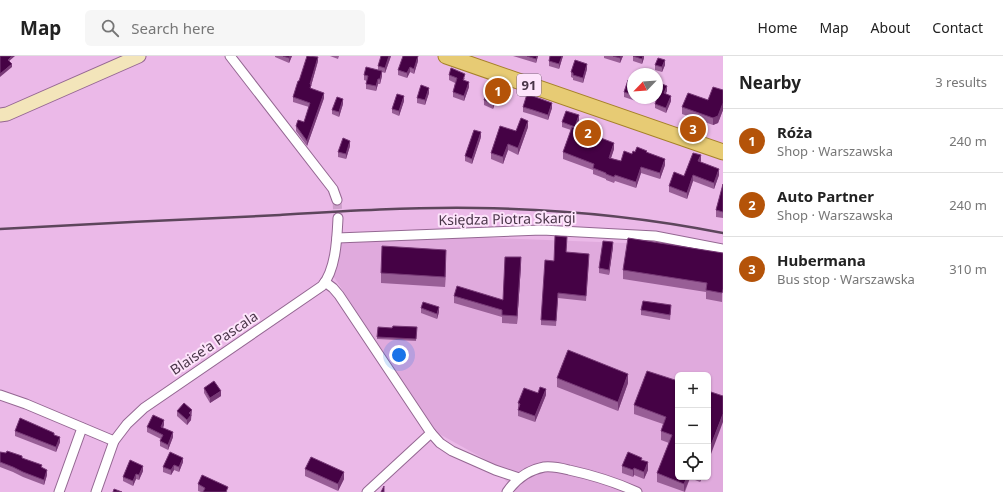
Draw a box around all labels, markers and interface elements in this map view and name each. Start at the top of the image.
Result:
search box [85,10,365,46]
text: Map [20,15,61,41]
icon: search [99,17,121,39]
text: Search here [131,18,215,38]
text: Home [758,18,797,37]
text: Map [819,18,849,37]
text: About [871,18,910,37]
text: Contact [932,18,983,37]
north arrow [627,68,663,104]
text: Nearby [739,71,801,94]
text: 3 results [935,73,987,91]
road number: 91 [517,74,541,96]
pin: 1 [485,76,511,106]
pin: 3 [680,114,706,144]
pin: 2 [575,118,601,148]
text: Róża [777,122,812,142]
text: 1 [748,132,756,150]
text: 240 m [949,132,987,150]
text: Shop · Warszawska [777,142,893,160]
text: Auto Partner [777,186,874,206]
text: 2 [748,196,756,214]
text: 240 m [949,196,987,214]
text: Shop · Warszawska [777,206,893,224]
street label: Księdza Piotra Skargi [438,208,576,229]
text: Hubermana [777,250,866,270]
text: 3 [748,260,756,278]
text: 310 m [949,260,987,278]
text: Bus stop · Warszawska [777,270,915,288]
street label: Blaise'a Pascala [166,306,261,379]
your location [389,345,409,365]
map controls [675,372,711,480]
button: + [675,372,711,408]
button: − [675,408,711,444]
button: locate [675,444,711,480]

